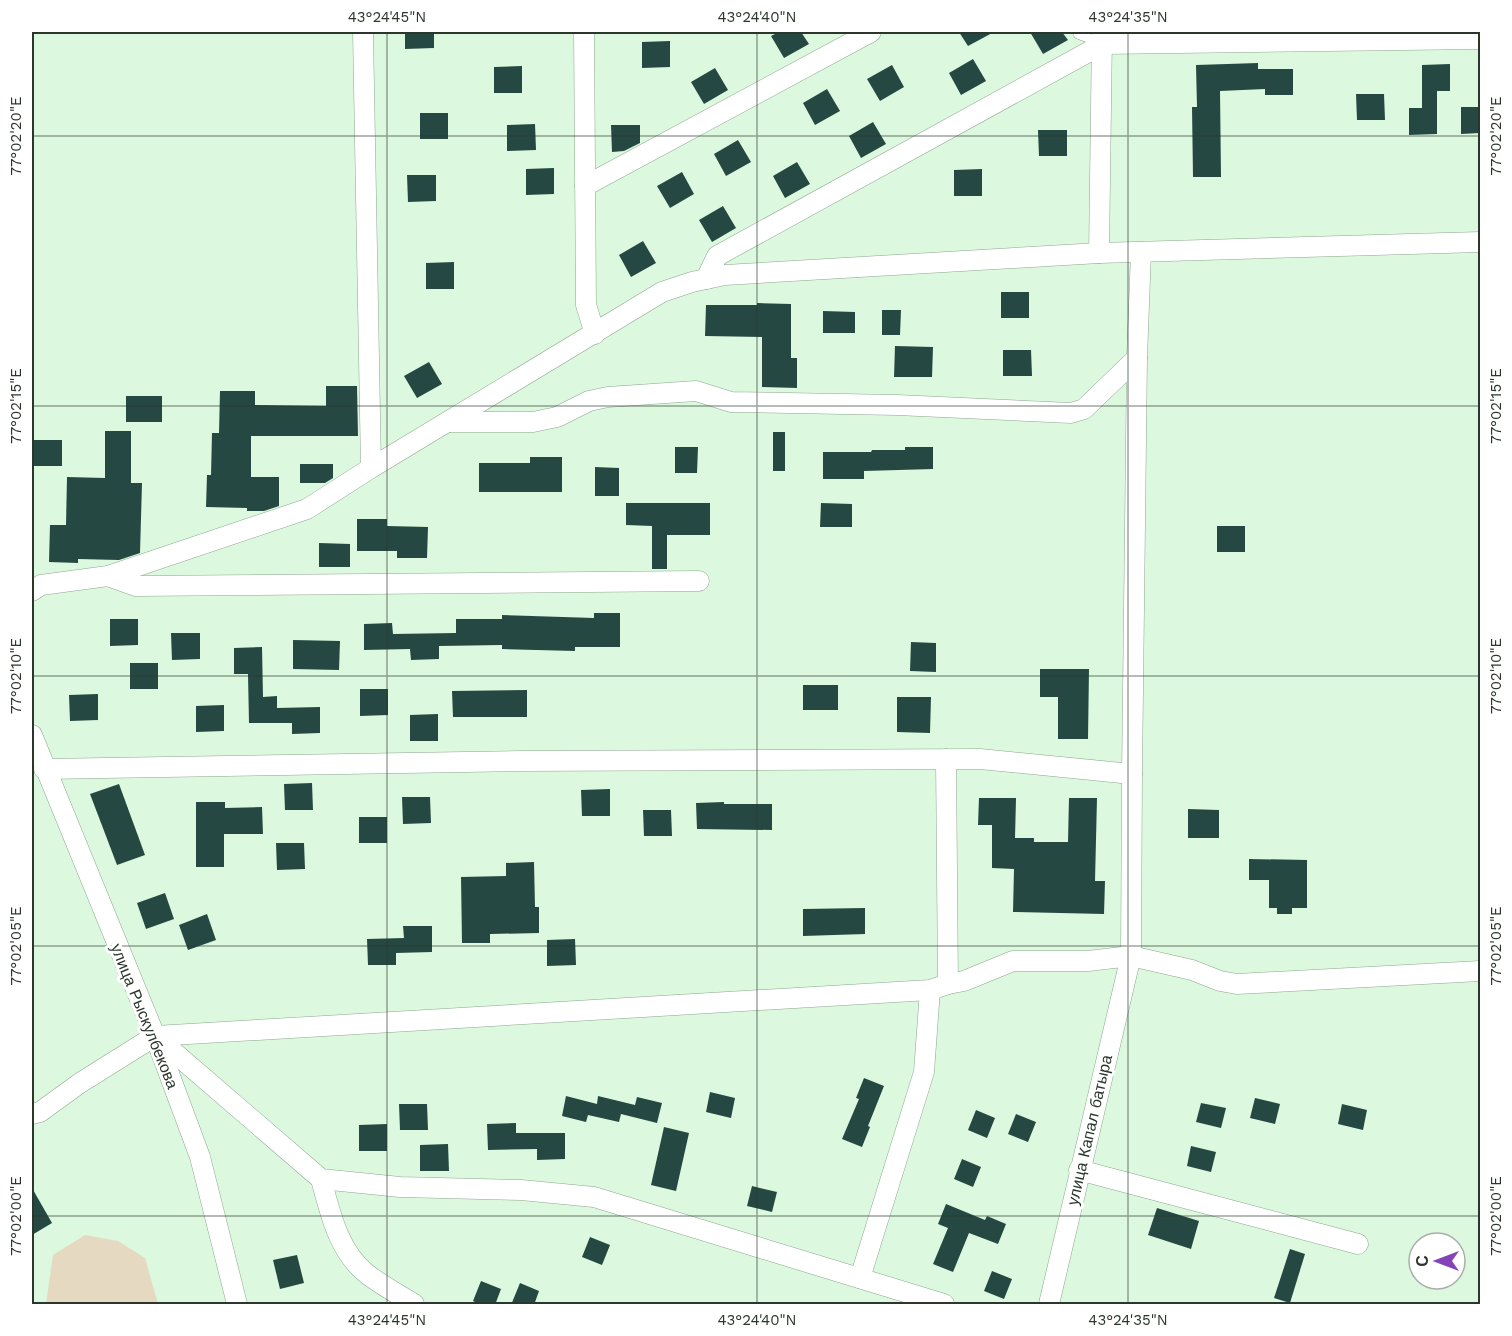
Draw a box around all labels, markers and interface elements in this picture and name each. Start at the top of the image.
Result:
text: 43°24'45"N [348,8,426,26]
text: 43°24'40"N [717,8,797,26]
text: 43°24'35"N [1088,8,1168,26]
text: 77°02'20"E [7,96,25,176]
text: 77°02'20"E [1487,96,1505,176]
text: 77°02'15"E [7,368,25,444]
text: 77°02'15"E [1487,368,1505,444]
text: 77°02'10"E [7,638,25,714]
text: 77°02'10"E [1487,638,1505,714]
text: 77°02'05"E [7,907,25,986]
text: 77°02'05"E [1487,907,1505,986]
street label: улица Рыскулбекова [107,941,182,1092]
street label: улица Капал батыра [1063,1053,1116,1207]
text: 77°02'00"E [7,1176,25,1256]
text: 77°02'00"E [1487,1176,1505,1256]
north arrow [1407,1231,1467,1291]
text: С [1413,1255,1432,1267]
text: 43°24'45"N [348,1311,426,1329]
text: 43°24'40"N [717,1311,797,1329]
text: 43°24'35"N [1088,1311,1168,1329]

